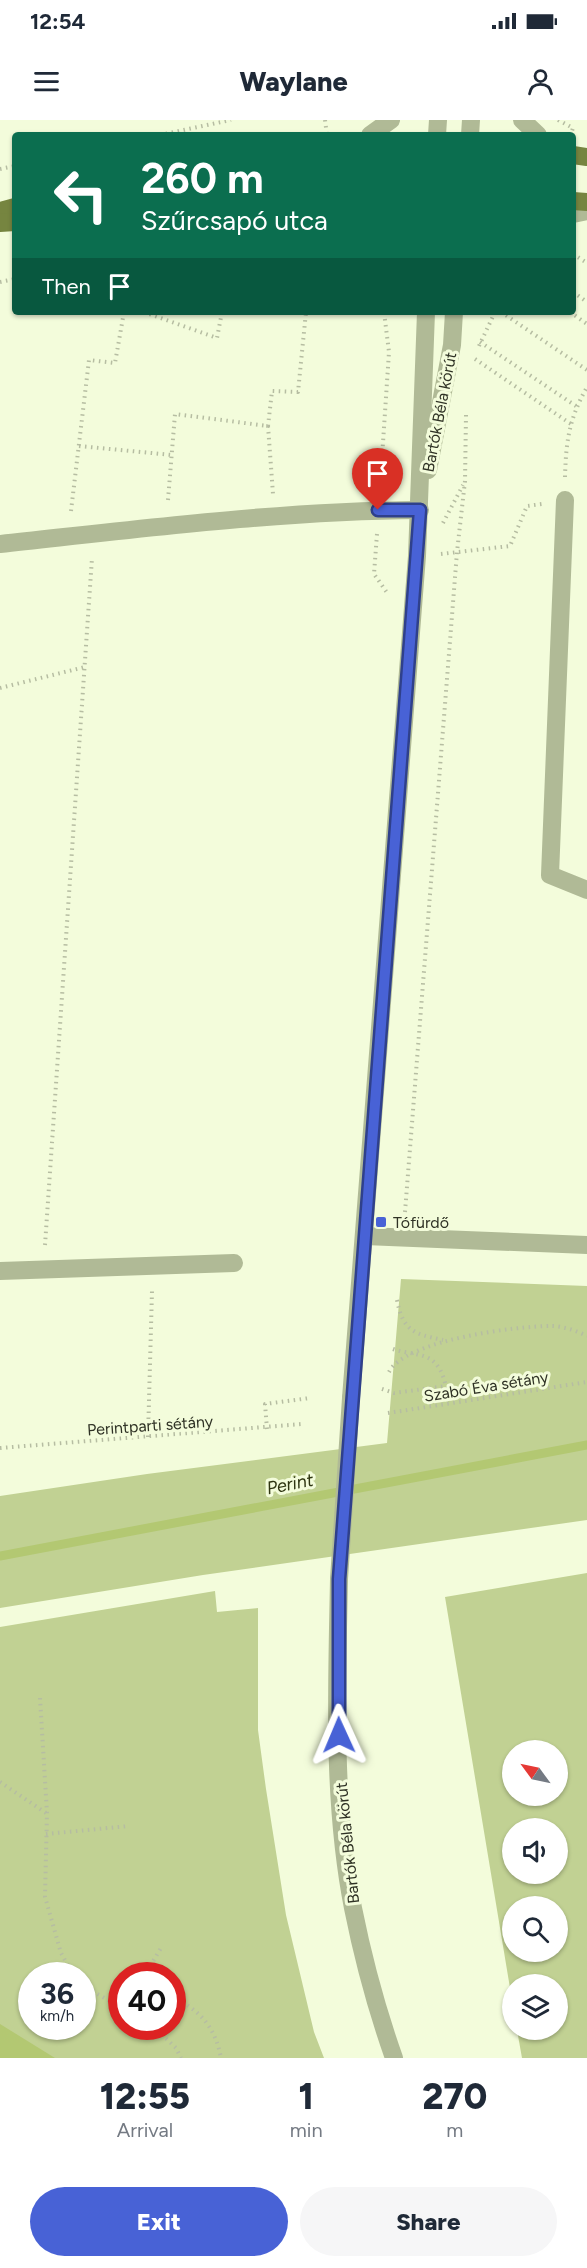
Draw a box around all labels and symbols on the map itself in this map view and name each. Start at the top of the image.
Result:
street label: Bartók Béla körút [419,351,460,474]
pin [352,448,403,510]
place label: Tófürdő [393,1213,449,1232]
marker: Tófürdő [374,1215,388,1229]
street label: Szabó Éva sétány [422,1367,550,1406]
street label: Perintparti sétány [86,1412,214,1439]
water label: Perint [265,1469,315,1499]
position arrow [307,1703,371,1767]
north arrow [502,1740,568,1806]
street label: Bartók Béla körút [332,1781,363,1904]
speed limit sign: 40 [108,1962,186,2040]

